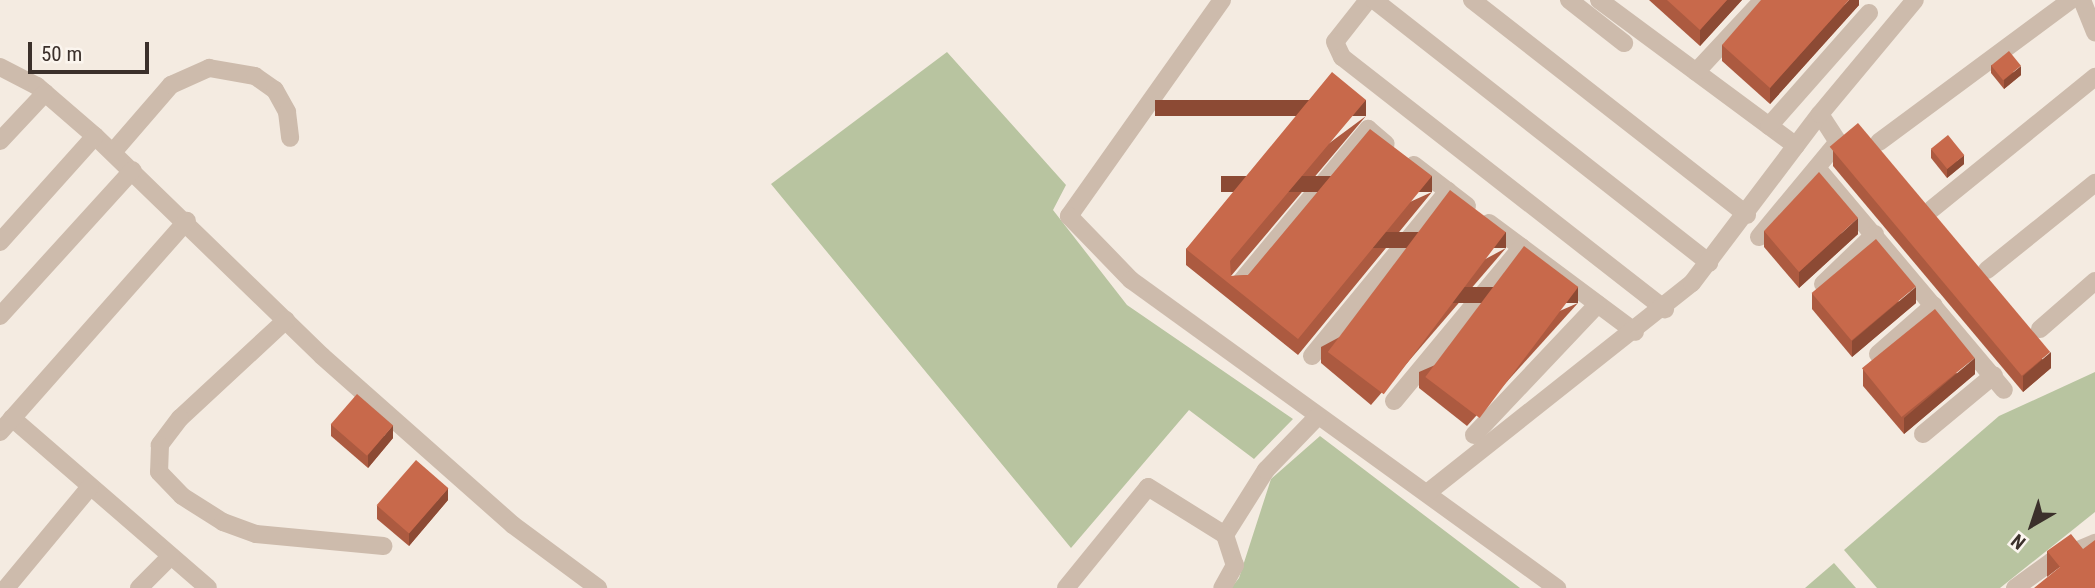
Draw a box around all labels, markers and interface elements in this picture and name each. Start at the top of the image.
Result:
scale bar [32,28,152,72]
text: 50 m [41,42,82,66]
north arrow [1997,490,2067,560]
text: N [2007,529,2030,554]

